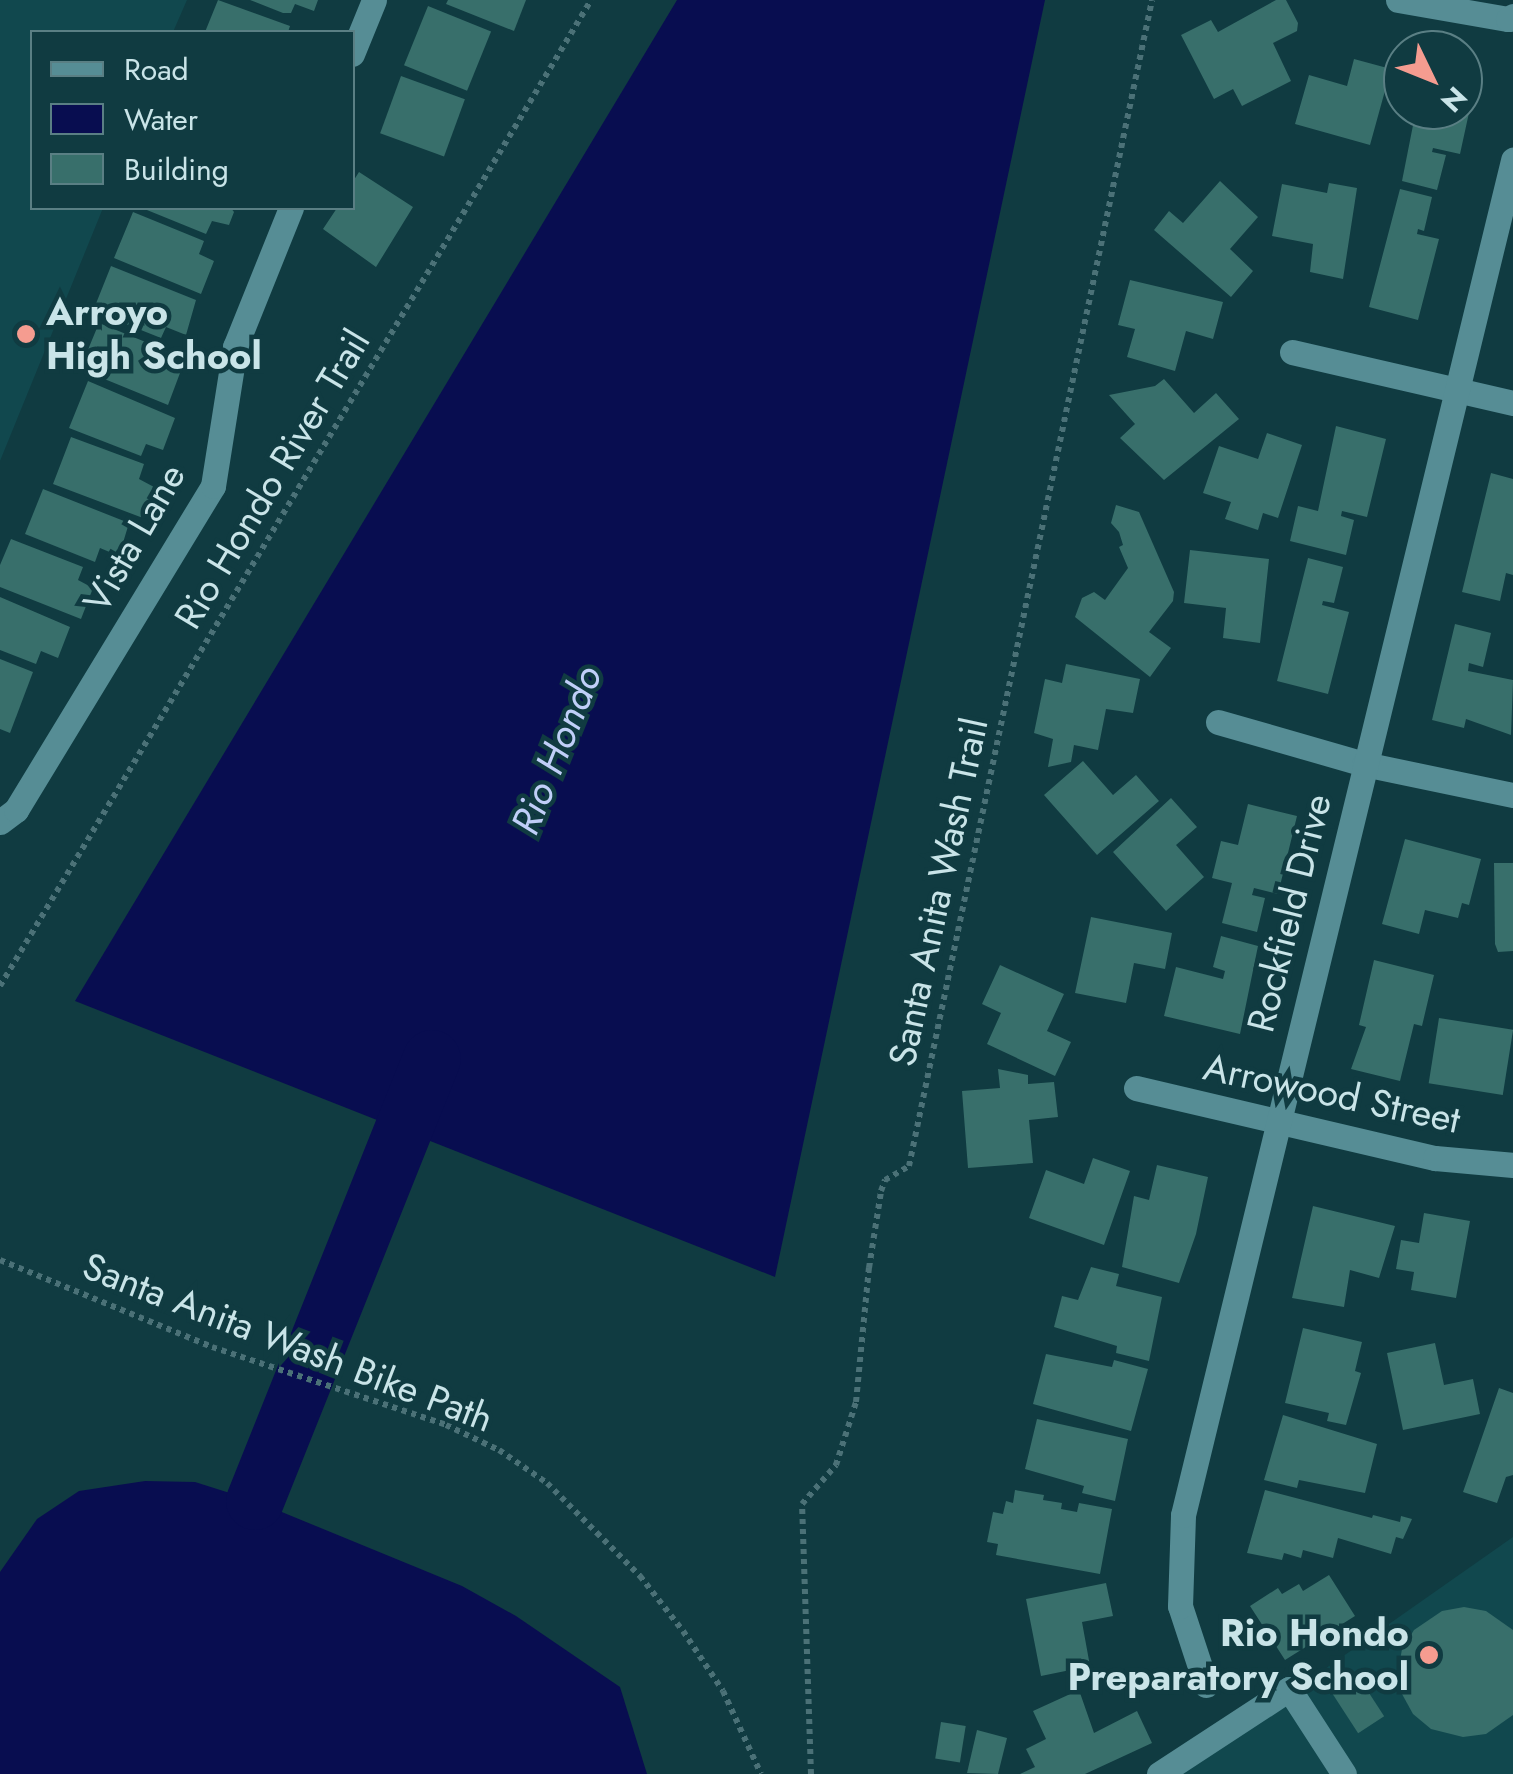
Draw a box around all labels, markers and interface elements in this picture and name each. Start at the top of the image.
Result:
legend [30,30,355,210]
north arrow [1383,30,1483,130]
text: Road [124,48,189,91]
text: N [1431,77,1476,122]
text: Water [124,98,198,141]
text: Building [124,148,229,191]
place label: Arroyo High School [46,289,262,378]
street label: Rio Hondo River Trail [165,321,379,637]
marker: Arroyo High School [15,323,37,345]
street label: Vista Lane [73,456,195,620]
water label: Rio Hondo [500,659,612,841]
street label: Santa Anita Wash Trail [879,714,997,1070]
street label: Rockfield Drive [1237,789,1341,1037]
street label: Arrowood Street [1199,1044,1465,1142]
street label: Santa Anita Wash Bike Path [77,1243,499,1441]
place label: Rio Hondo Preparatory School [1068,1610,1409,1700]
marker: Rio Hondo Preparatory School [1418,1644,1440,1666]

